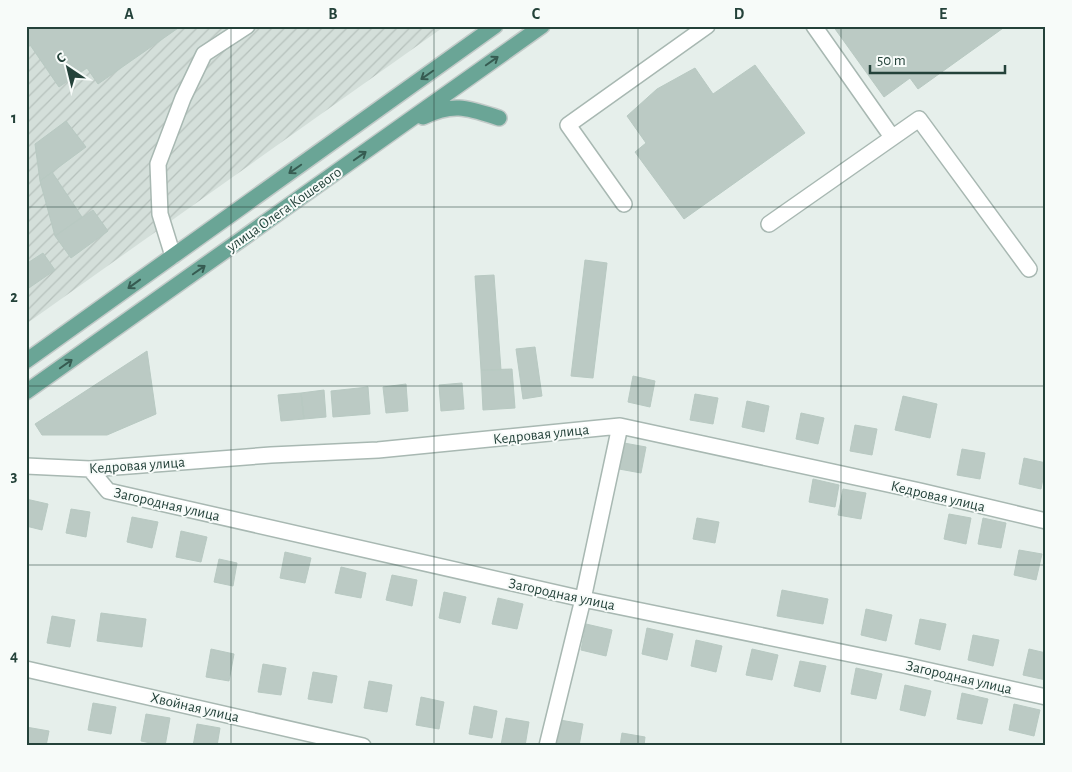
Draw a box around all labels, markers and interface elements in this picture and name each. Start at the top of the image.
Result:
text: A [124,6,134,22]
text: B [328,6,338,22]
text: C [532,6,541,22]
text: D [734,6,745,22]
text: E [939,6,947,22]
north arrow [42,42,92,92]
scale bar [870,42,1004,74]
text: С [54,50,69,66]
text: 50 m [877,53,906,68]
one-way arrow [485,56,498,67]
one-way arrow [420,70,434,80]
text: 1 [11,110,17,126]
one-way arrow [353,151,367,161]
street label: улица Олега Кошевого [224,164,344,255]
one-way arrow [288,164,302,174]
one-way arrow [191,265,205,275]
one-way arrow [127,279,141,289]
text: 2 [10,289,18,305]
one-way arrow [59,359,73,369]
street label: Кедровая улица [492,422,590,447]
street label: Кедровая улица [88,455,186,476]
text: 3 [11,468,18,484]
street label: Кедровая улица [889,478,987,515]
street label: Загородная улица [112,485,222,524]
street label: Загородная улица [507,576,617,613]
text: 4 [10,648,18,664]
street label: Загородная улица [904,658,1014,697]
street label: Хвойная улица [149,690,241,725]

